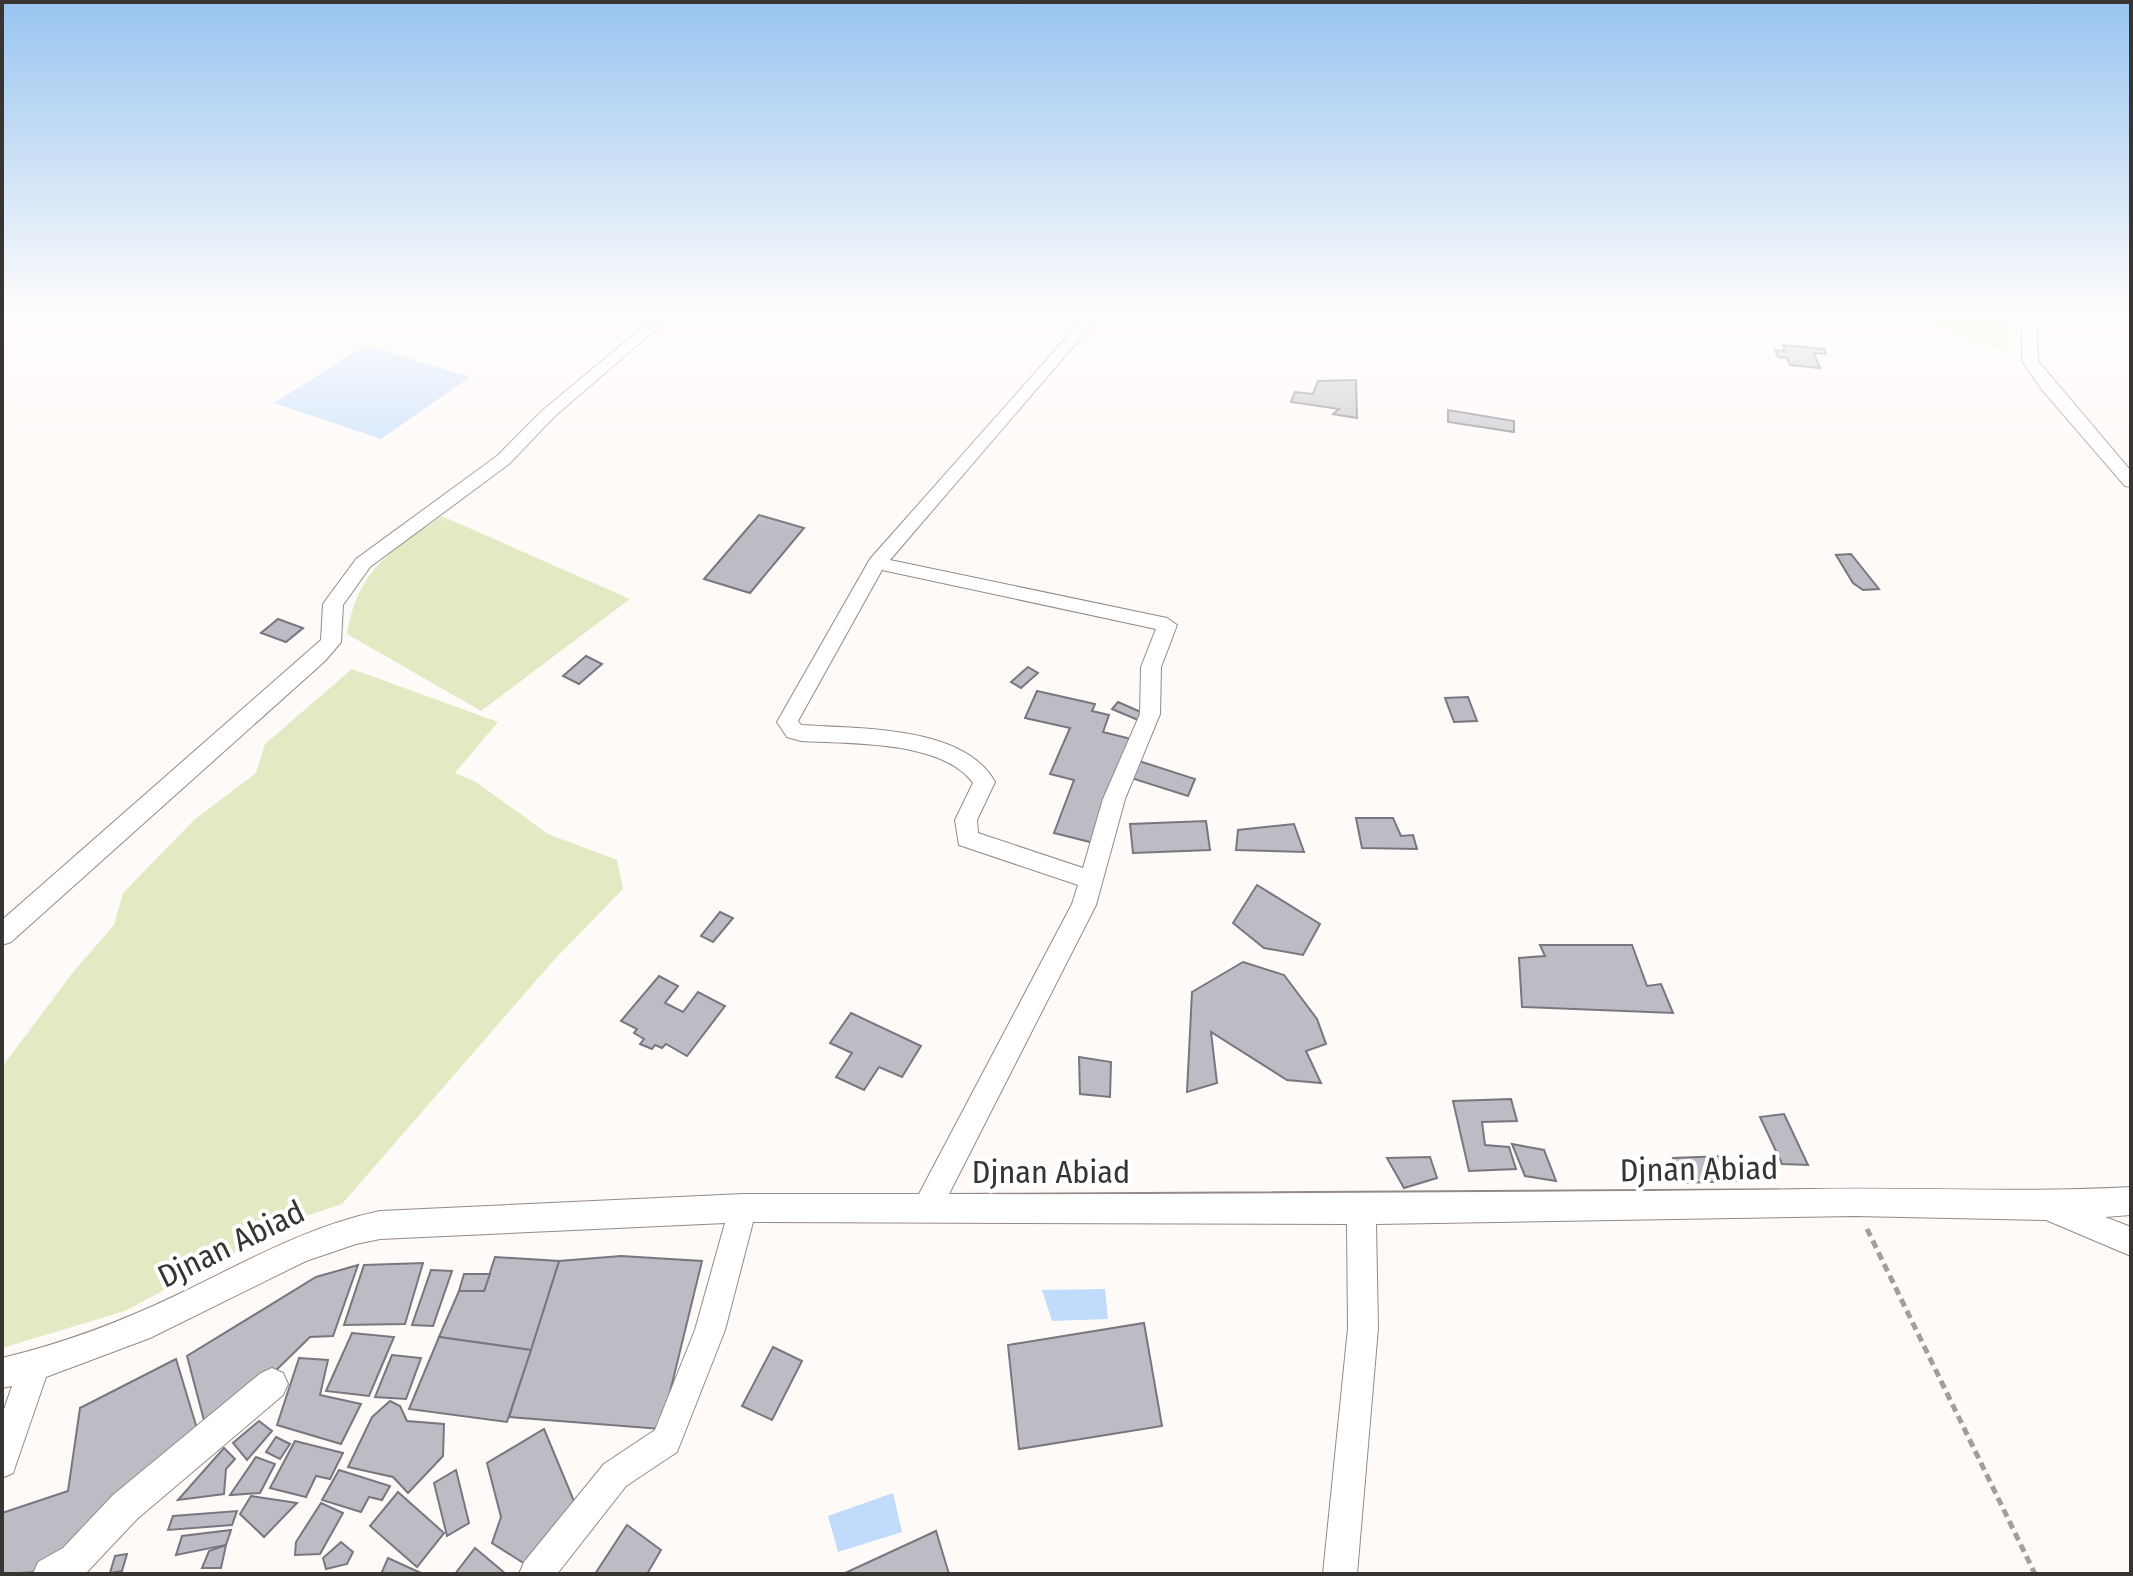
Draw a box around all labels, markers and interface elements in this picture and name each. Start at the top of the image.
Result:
street label: Djnan Abiad [1620,1149,1778,1189]
street label: Djnan Abiad [972,1153,1130,1191]
street label: Djnan Abiad [152,1192,310,1296]

